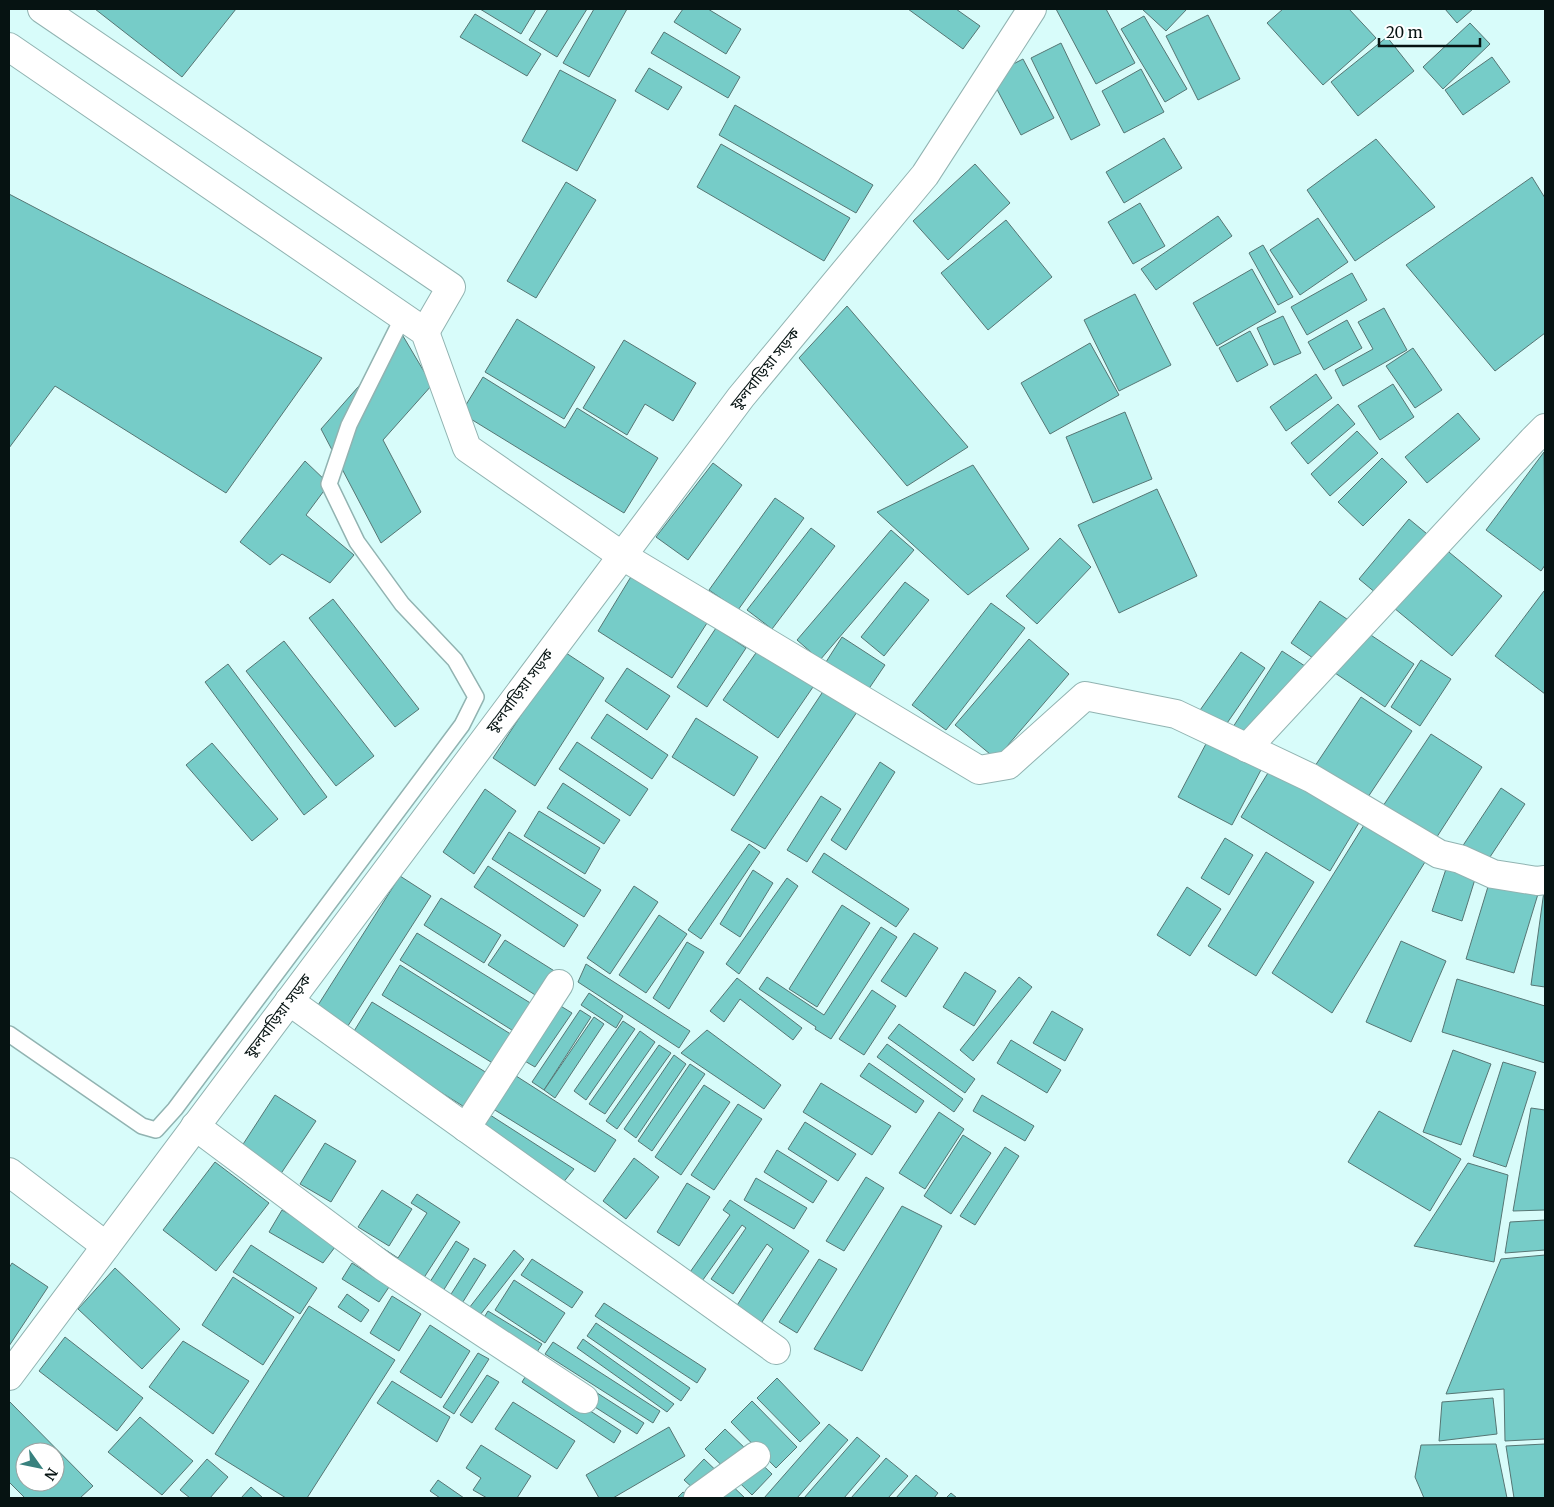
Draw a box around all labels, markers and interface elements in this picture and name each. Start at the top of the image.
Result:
scale bar [1379,15,1480,47]
text: 20 m [1386,23,1423,42]
street label: ফুলবাড়িয়া সড়ক [725,323,804,414]
street label: ফুলবাড়িয়া সড়ক [481,644,558,737]
street label: ফুলবাড়িয়া সড়ক [239,969,316,1062]
north arrow [15,1442,65,1492]
text: N [40,1465,61,1484]

